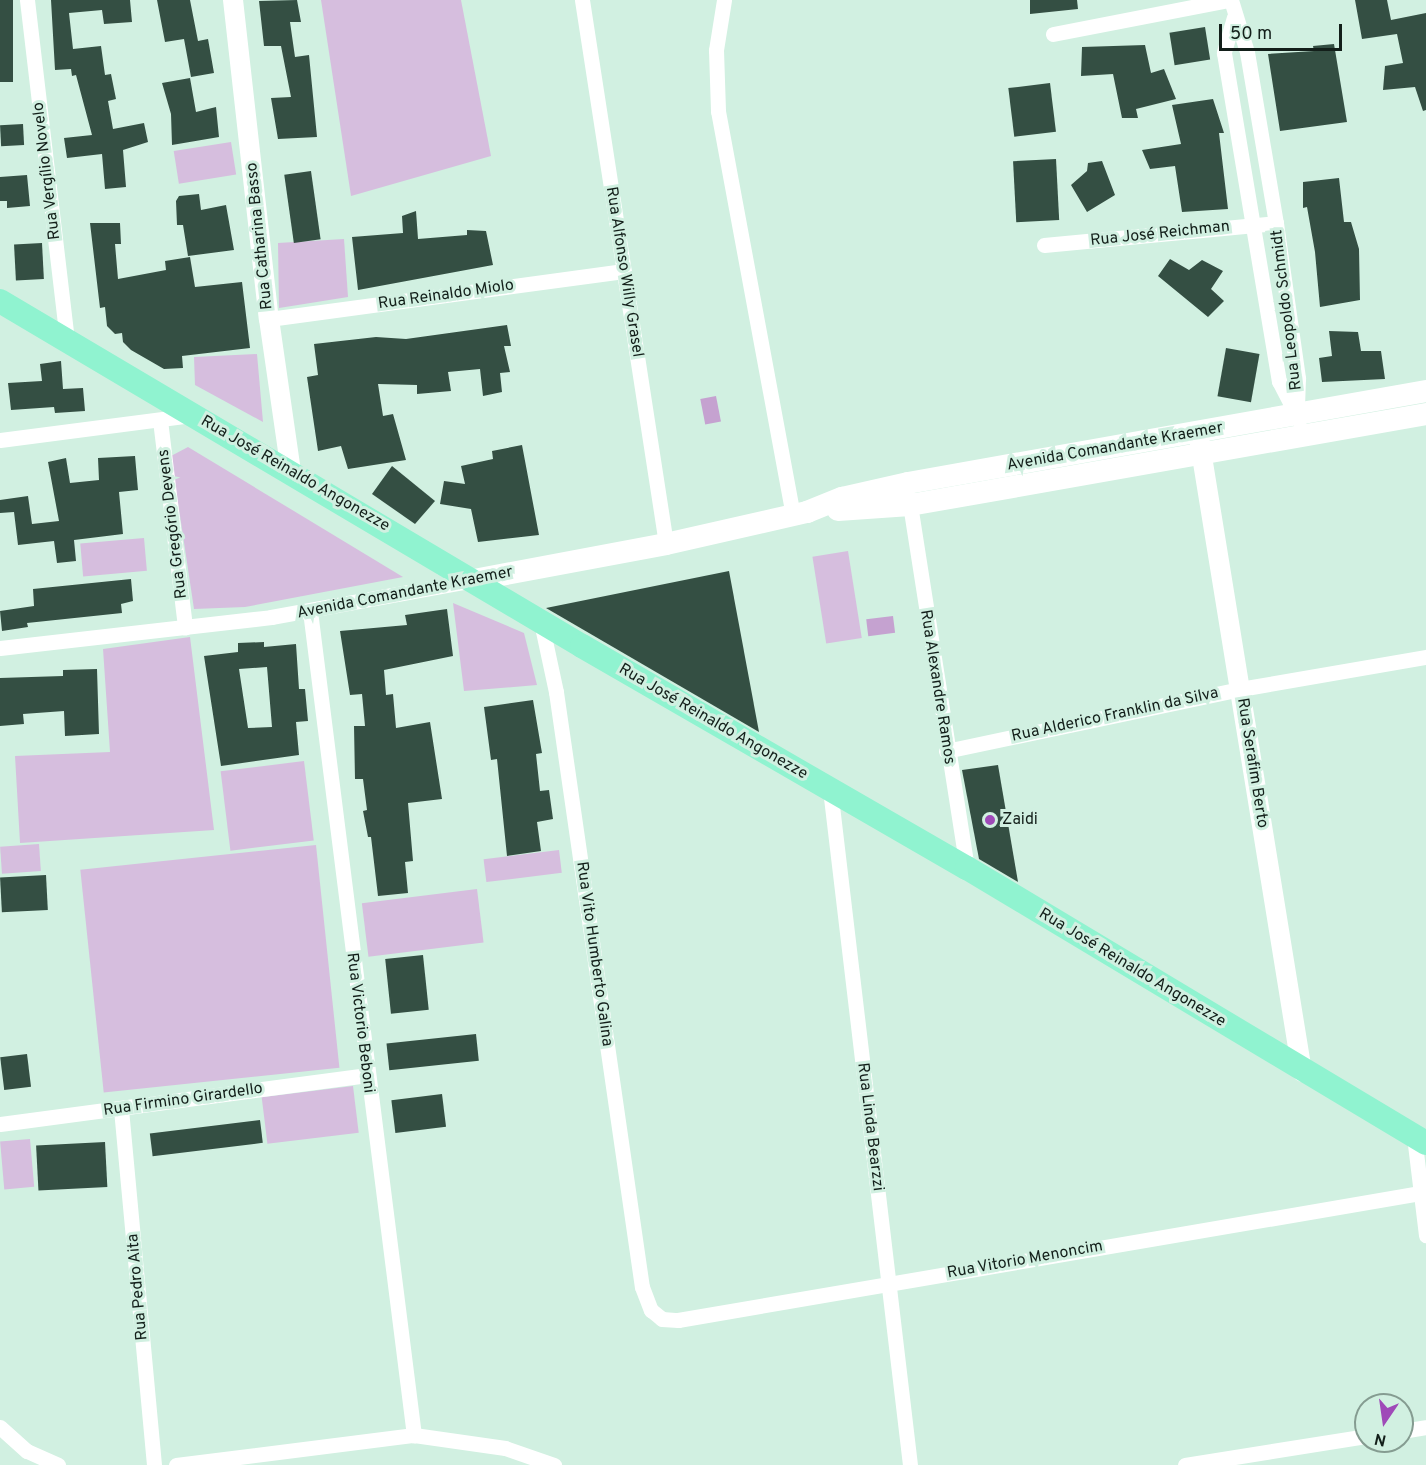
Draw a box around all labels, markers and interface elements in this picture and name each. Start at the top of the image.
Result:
scale bar [1222,12,1345,50]
text: 50 m [1230,23,1272,46]
street label: Rua Vergílio Novelo [29,101,65,241]
street label: Rua Catharina Basso [243,161,277,311]
street label: Rua Alfonso Willy Grasel [601,185,647,359]
street label: Rua José Reichman [1089,217,1231,251]
street label: Rua Leopoldo Schmidt [1268,229,1306,391]
street label: Rua Reinaldo Miolo [377,276,515,314]
street label: Rua José Reinaldo Angonezze [197,412,393,536]
street label: Avenida Comandante Kraemer [1005,419,1225,475]
street label: Rua Gregório Devens [154,448,192,600]
street label: Avenida Comandante Kraemer [296,563,514,623]
street label: Rua Alexandre Ramos [915,608,959,766]
street label: Rua José Reinaldo Angonezze [615,660,811,784]
street label: Rua Alderico Franklin da Silva [1009,684,1221,746]
street label: Rua Serafim Berto [1232,697,1272,829]
place label: Zaidi [1002,810,1038,830]
marker: Zaidi [983,813,997,827]
street label: Rua Vito Humberto Galina [571,860,617,1048]
street label: Rua José Reinaldo Angonezze [1035,904,1229,1032]
street label: Rua Victorio Beboni [342,951,378,1095]
street label: Rua Linda Bearzzi [853,1062,887,1192]
street label: Rua Firmino Girardello [102,1079,264,1121]
street label: Rua Pedro Aita [124,1233,152,1341]
street label: Rua Vitorio Menoncim [945,1237,1105,1283]
north arrow [1354,1393,1414,1453]
text: N [1373,1428,1388,1450]

